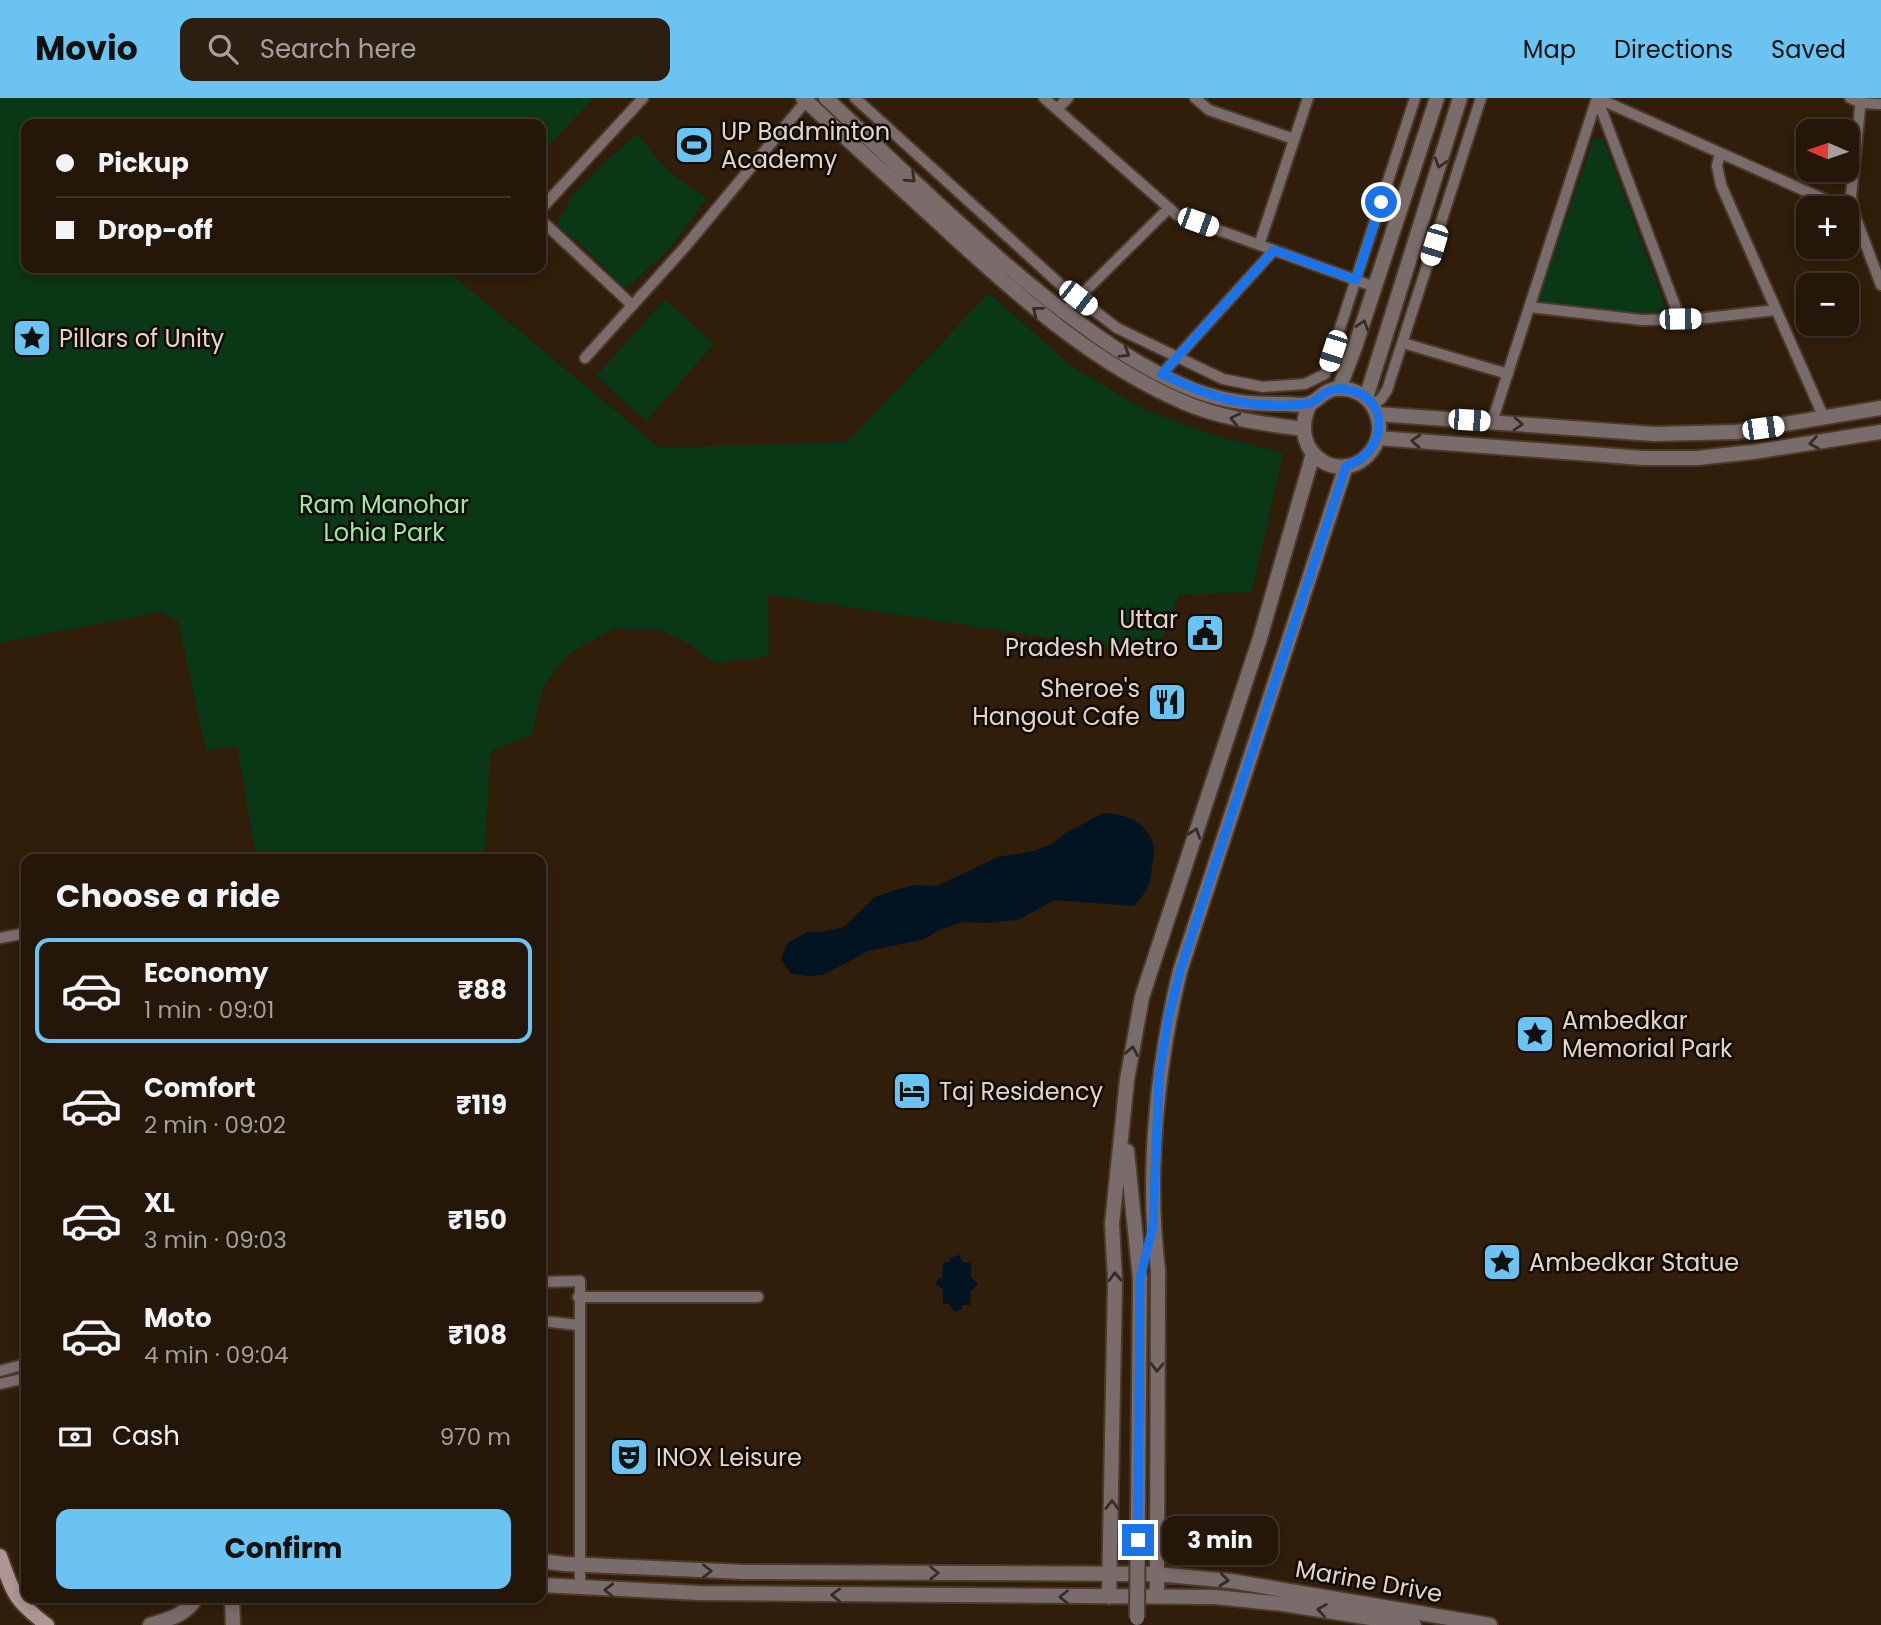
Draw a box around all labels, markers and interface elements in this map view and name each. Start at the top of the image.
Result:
search box [180,18,670,81]
text: Movio [35,25,138,72]
icon: search [204,30,242,68]
text: Search here [260,31,416,67]
text: Map [1523,33,1576,66]
text: Directions [1614,33,1733,66]
text: Saved [1771,33,1846,66]
place label: UP Badminton Academy [721,115,890,176]
north arrow [1796,119,1858,182]
map controls [1796,119,1859,336]
sports icon: UP Badminton Academy [673,124,715,166]
text: Pickup [98,145,189,181]
one-way arrow [1433,157,1448,169]
one-way arrow [903,170,916,183]
route start [1365,186,1397,218]
button: + [1796,196,1859,259]
car [1175,205,1222,239]
text: Drop-off [98,212,213,248]
car [1418,222,1451,268]
button: − [1796,273,1859,336]
car [1055,277,1102,319]
one-way arrow [1032,307,1044,320]
car [1659,308,1702,330]
place icon: Pillars of Unity [11,317,53,359]
one-way arrow [1354,319,1369,331]
place label: Pillars of Unity [59,322,225,355]
car [1317,328,1350,374]
one-way arrow [1117,345,1130,358]
car [1448,408,1491,432]
one-way arrow [1229,412,1241,427]
car [1741,415,1786,441]
one-way arrow [1513,416,1524,431]
one-way arrow [1410,434,1421,449]
one-way arrow [1808,435,1819,450]
park label: Ram Manohar Lohia Park [299,488,469,549]
place label: Uttar Pradesh Metro [1005,603,1178,664]
public building icon: Uttar Pradesh Metro [1184,612,1226,654]
place label: Sheroe's Hangout Cafe [972,672,1140,733]
restaurant icon: Sheroe's Hangout Cafe [1146,681,1188,723]
one-way arrow [1187,827,1201,839]
text: Choose a ride [56,873,280,918]
text: Economy [144,955,268,991]
icon: car [60,959,123,1022]
text: ₹88 [458,972,507,1008]
text: 1 min · 09:01 [144,994,274,1026]
place label: Ambedkar Memorial Park [1562,1004,1733,1065]
place icon: Ambedkar Memorial Park [1514,1013,1556,1055]
one-way arrow [1124,1045,1139,1057]
text: Comfort [144,1070,256,1106]
hotel icon: Taj Residency [891,1070,933,1112]
icon: car [60,1074,123,1137]
place label: Taj Residency [939,1075,1104,1108]
text: ₹119 [456,1087,507,1123]
text: 2 min · 09:02 [144,1109,286,1141]
text: XL [144,1185,175,1221]
icon: car [60,1189,123,1252]
text: ₹150 [448,1202,507,1238]
text: 3 min · 09:03 [144,1224,287,1256]
place icon: Ambedkar Statue [1481,1241,1523,1283]
place label: Ambedkar Statue [1529,1246,1739,1279]
one-way arrow [1107,1271,1122,1282]
text: Moto [144,1300,212,1336]
icon: car [60,1304,123,1367]
text: ₹108 [448,1317,507,1353]
text: 4 min · 09:04 [144,1339,289,1371]
one-way arrow [1149,1363,1165,1373]
icon: cash [56,1418,94,1456]
text: Cash [112,1418,180,1454]
text: 970 m [440,1421,511,1453]
theatre icon: INOX Leisure [608,1436,650,1478]
place label: INOX Leisure [656,1441,802,1474]
one-way arrow [1104,1499,1119,1510]
button: Confirm [56,1509,511,1589]
callout: 3 min [1162,1516,1278,1564]
route end [1122,1524,1154,1556]
text: 3 min [1187,1524,1253,1556]
street label: Marine Drive [1293,1552,1445,1610]
one-way arrow [702,1563,712,1579]
one-way arrow [929,1565,940,1580]
one-way arrow [1218,1573,1230,1588]
one-way arrow [603,1582,614,1597]
one-way arrow [831,1587,841,1603]
one-way arrow [1058,1589,1069,1605]
one-way arrow [1316,1603,1328,1618]

